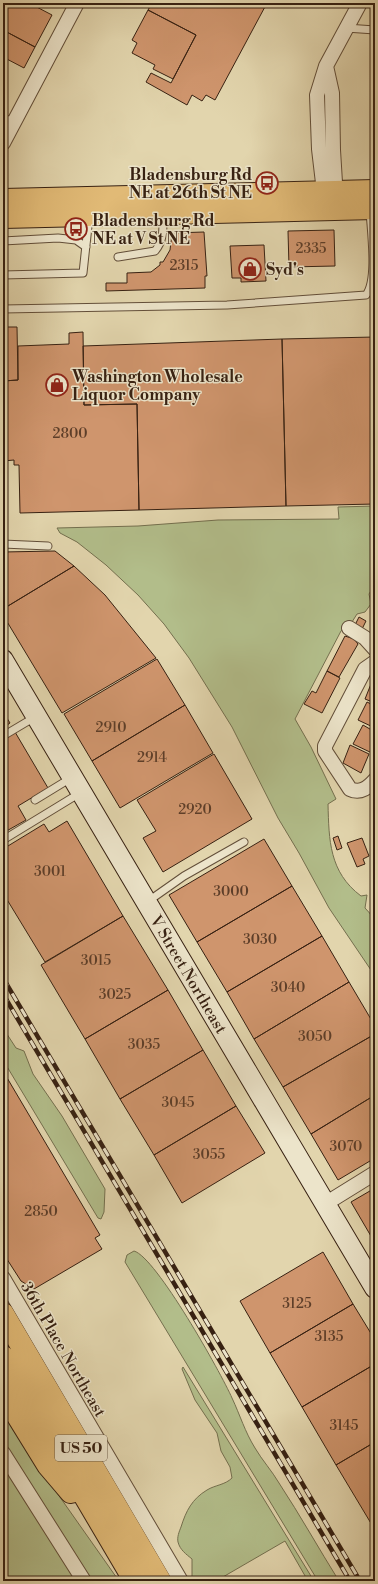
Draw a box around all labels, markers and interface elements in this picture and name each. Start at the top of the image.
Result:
place label: Bladensburg Rd NE at 26th St NE [129,165,252,203]
bus stop icon: Bladensburg Rd NE at 26th St NE [254,170,280,196]
place label: Bladensburg Rd NE at V St NE [92,211,215,249]
bus stop icon: Bladensburg Rd NE at V St NE [63,216,89,242]
house number: 2335 [295,240,327,258]
shop icon: Syd's [237,256,263,282]
house number: 2315 [169,257,199,275]
place label: Syd's [266,260,304,280]
place label: Washington Wholesale Liquor Company [71,367,243,405]
shop icon: Washington Wholesale Liquor Company [44,372,70,398]
house number: 2800 [52,425,88,443]
house number: 2910 [96,719,126,737]
house number: 2914 [137,749,167,767]
house number: 2920 [178,801,212,819]
house number: 3001 [34,863,66,881]
house number: 3000 [213,883,249,901]
street label: V Street Northeast [145,911,231,1038]
house number: 3030 [243,931,277,949]
house number: 3015 [81,952,111,970]
house number: 3040 [271,979,305,997]
house number: 3025 [99,986,132,1004]
house number: 3050 [298,1028,332,1046]
house number: 3035 [128,1036,161,1054]
house number: 3045 [161,1094,195,1112]
house number: 3070 [330,1138,362,1156]
house number: 3055 [193,1146,225,1164]
house number: 2850 [24,1203,58,1221]
street label: 36th Place Northeast [16,1278,110,1421]
house number: 3125 [282,1295,312,1313]
house number: 3135 [315,1328,344,1346]
house number: 3145 [330,1417,359,1435]
road number: US 50 [55,1435,107,1461]

